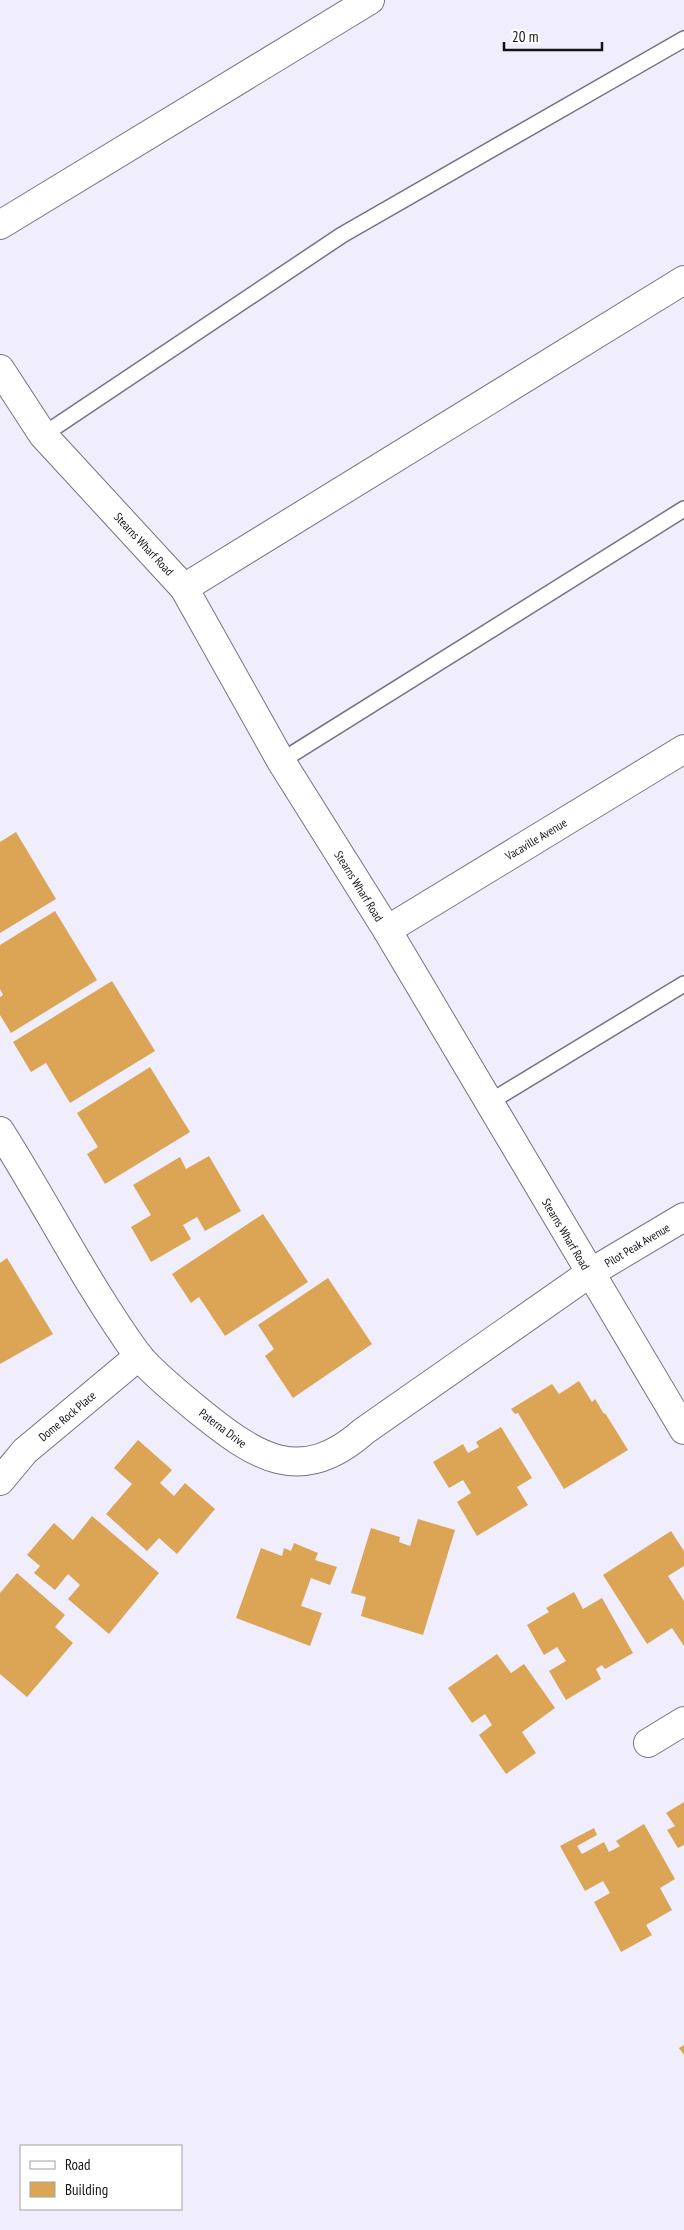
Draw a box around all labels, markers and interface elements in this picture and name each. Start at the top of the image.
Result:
scale bar [504,20,602,52]
text: 20 m [512,27,538,46]
street label: Stearns Wharf Road [111,509,177,579]
street label: Vacaville Avenue [502,815,570,864]
street label: Stearns Wharf Road [331,848,387,924]
street label: Stearns Wharf Road [539,1196,593,1272]
street label: Pilot Peak Avenue [602,1220,672,1270]
street label: Dome Rock Place [35,1388,99,1444]
street label: Paterna Drive [196,1405,250,1451]
legend [20,2145,182,2210]
text: Road [65,2155,91,2174]
text: Building [65,2180,108,2199]

